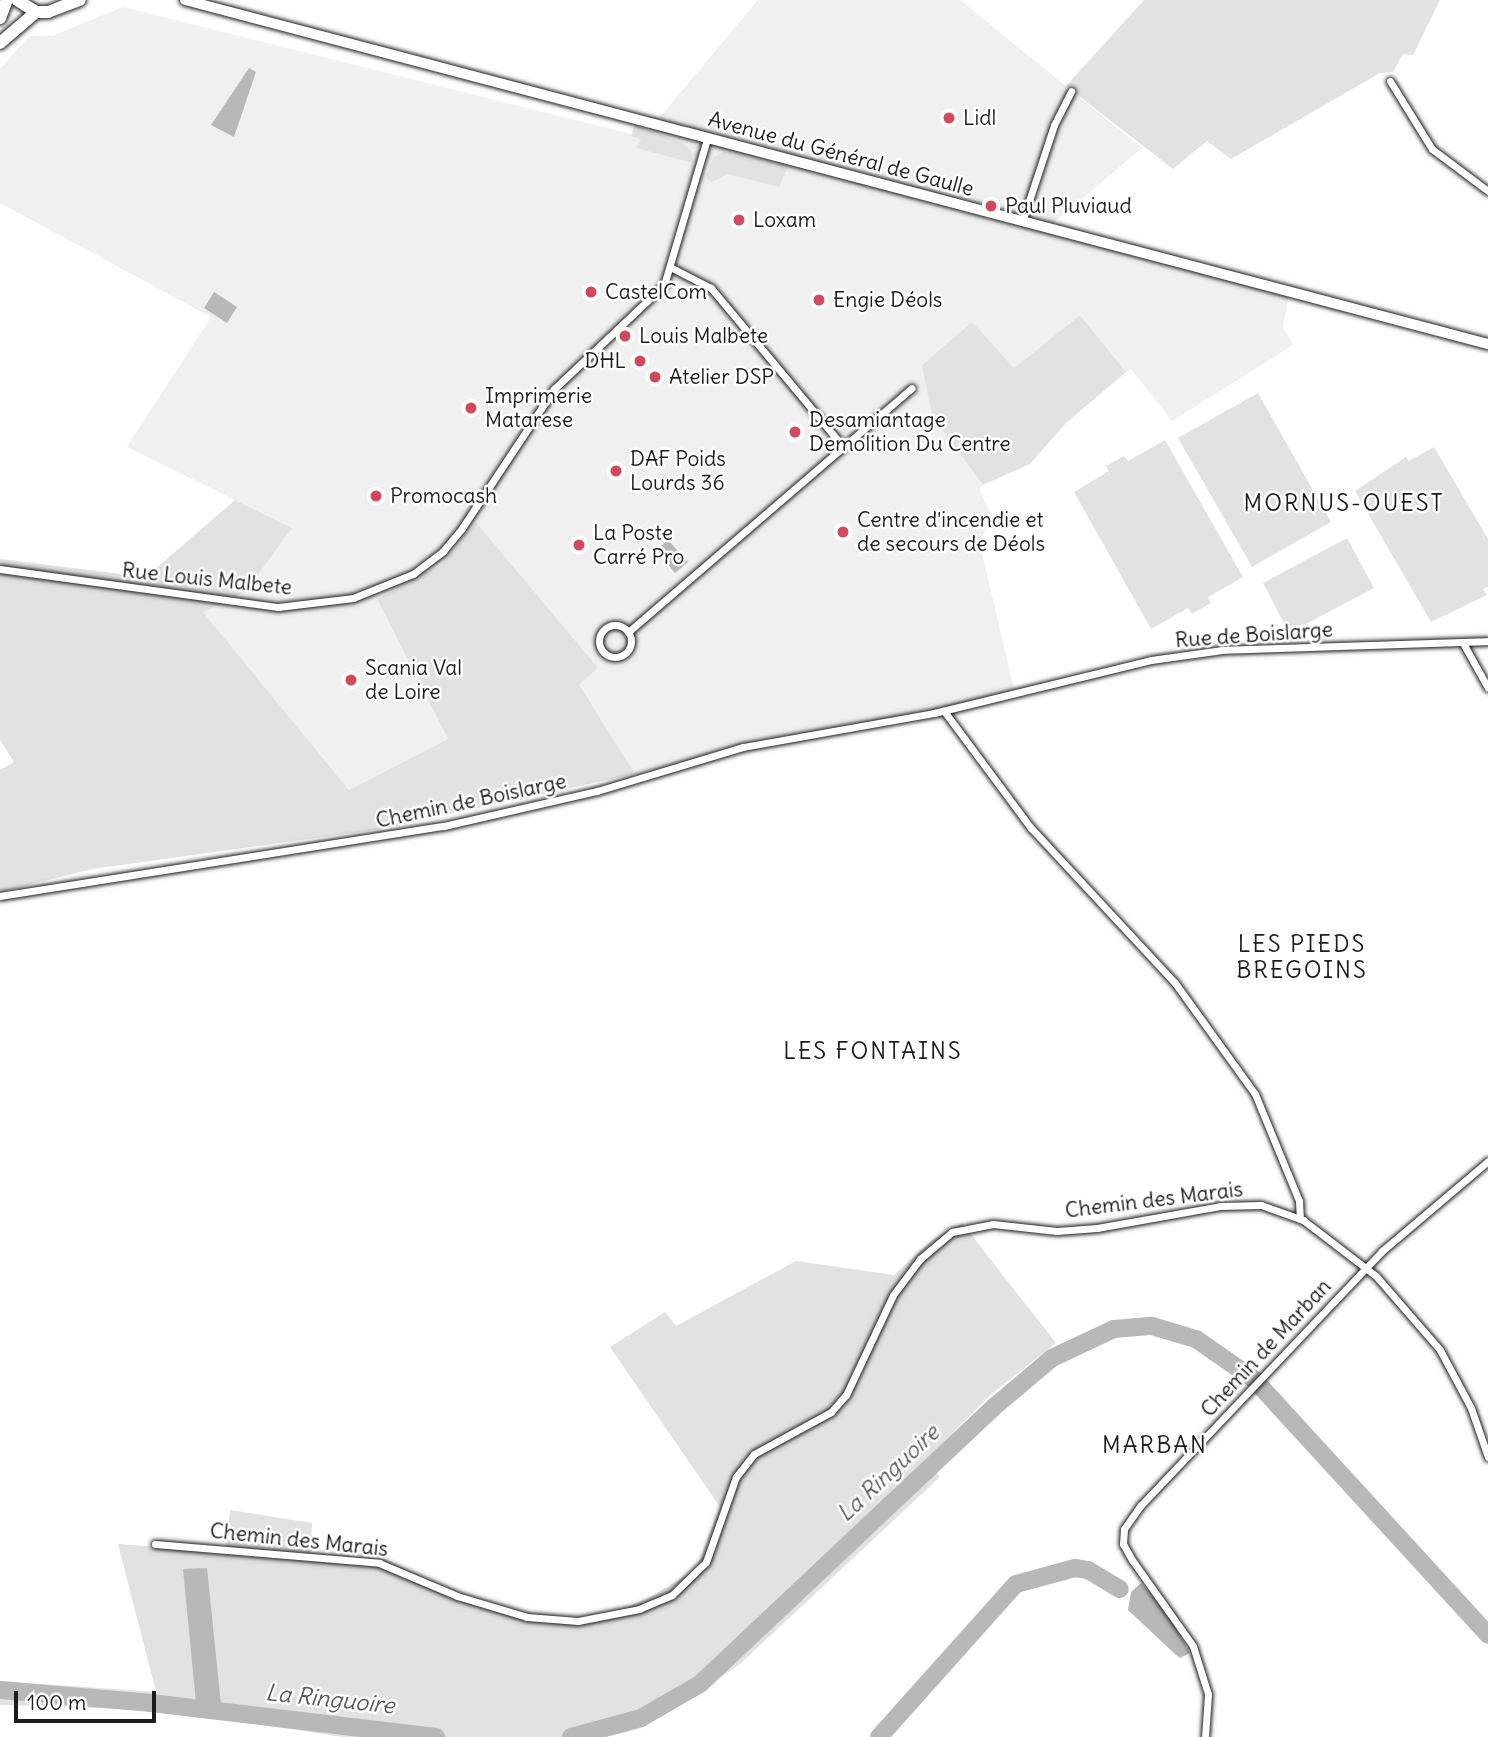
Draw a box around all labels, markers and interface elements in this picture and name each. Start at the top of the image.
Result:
place label: Lidl [963,105,996,131]
street label: Avenue du Général de Gaulle [706,106,976,202]
marker: Lidl [941,110,957,126]
place label: Paul Pluviaud [1005,193,1132,219]
marker: Paul Pluviaud [983,198,999,214]
place label: Loxam [753,207,816,233]
marker: Loxam [731,212,747,228]
place label: CastelCom [605,279,707,305]
marker: CastelCom [583,284,599,300]
place label: Engie Déols [833,287,942,313]
marker: Engie Déols [811,292,827,308]
place label: Louis Malbete [639,323,768,349]
marker: Louis Malbete [617,328,633,344]
place label: DHL [585,348,626,374]
marker: DHL [632,353,648,369]
place label: Atelier DSP [669,364,774,390]
marker: Atelier DSP [647,369,663,385]
place label: Imprimerie Matarese [485,383,592,433]
marker: Imprimerie Matarese [463,400,479,416]
place label: Desamiantage Demolition Du Centre [809,407,1011,457]
marker: Desamiantage Demolition Du Centre [787,424,803,440]
place label: DAF Poids Lourds 36 [630,446,726,496]
marker: DAF Poids Lourds 36 [608,463,624,479]
place label: Promocash [390,483,497,509]
marker: Promocash [368,488,384,504]
district label: MORNUS-OUEST [1245,489,1443,517]
place label: Centre d'incendie et de secours de Déols [857,507,1045,557]
place label: La Poste Carré Pro [593,520,684,570]
marker: Centre d'incendie et de secours de Déols [835,524,851,540]
marker: La Poste Carré Pro [571,537,587,553]
street label: Rue Louis Malbete [121,558,293,600]
street label: Rue de Boislarge [1174,617,1334,653]
place label: Scania Val de Loire [365,655,462,705]
marker: Scania Val de Loire [343,672,359,688]
street label: Chemin de Boislarge [374,769,568,833]
district label: LES PIEDS BREGOINS [1237,930,1367,984]
district label: LES FONTAINS [785,1037,961,1065]
street label: Chemin des Marais [1064,1177,1244,1223]
street label: Chemin de Marban [1196,1274,1336,1422]
water label: La Ringuoire [831,1419,945,1527]
district label: MARBAN [1103,1431,1207,1459]
street label: Chemin des Marais [209,1518,389,1562]
scale bar [18,1678,159,1722]
water label: La Ringuoire [264,1679,396,1719]
text: 100 m [27,1689,86,1716]

